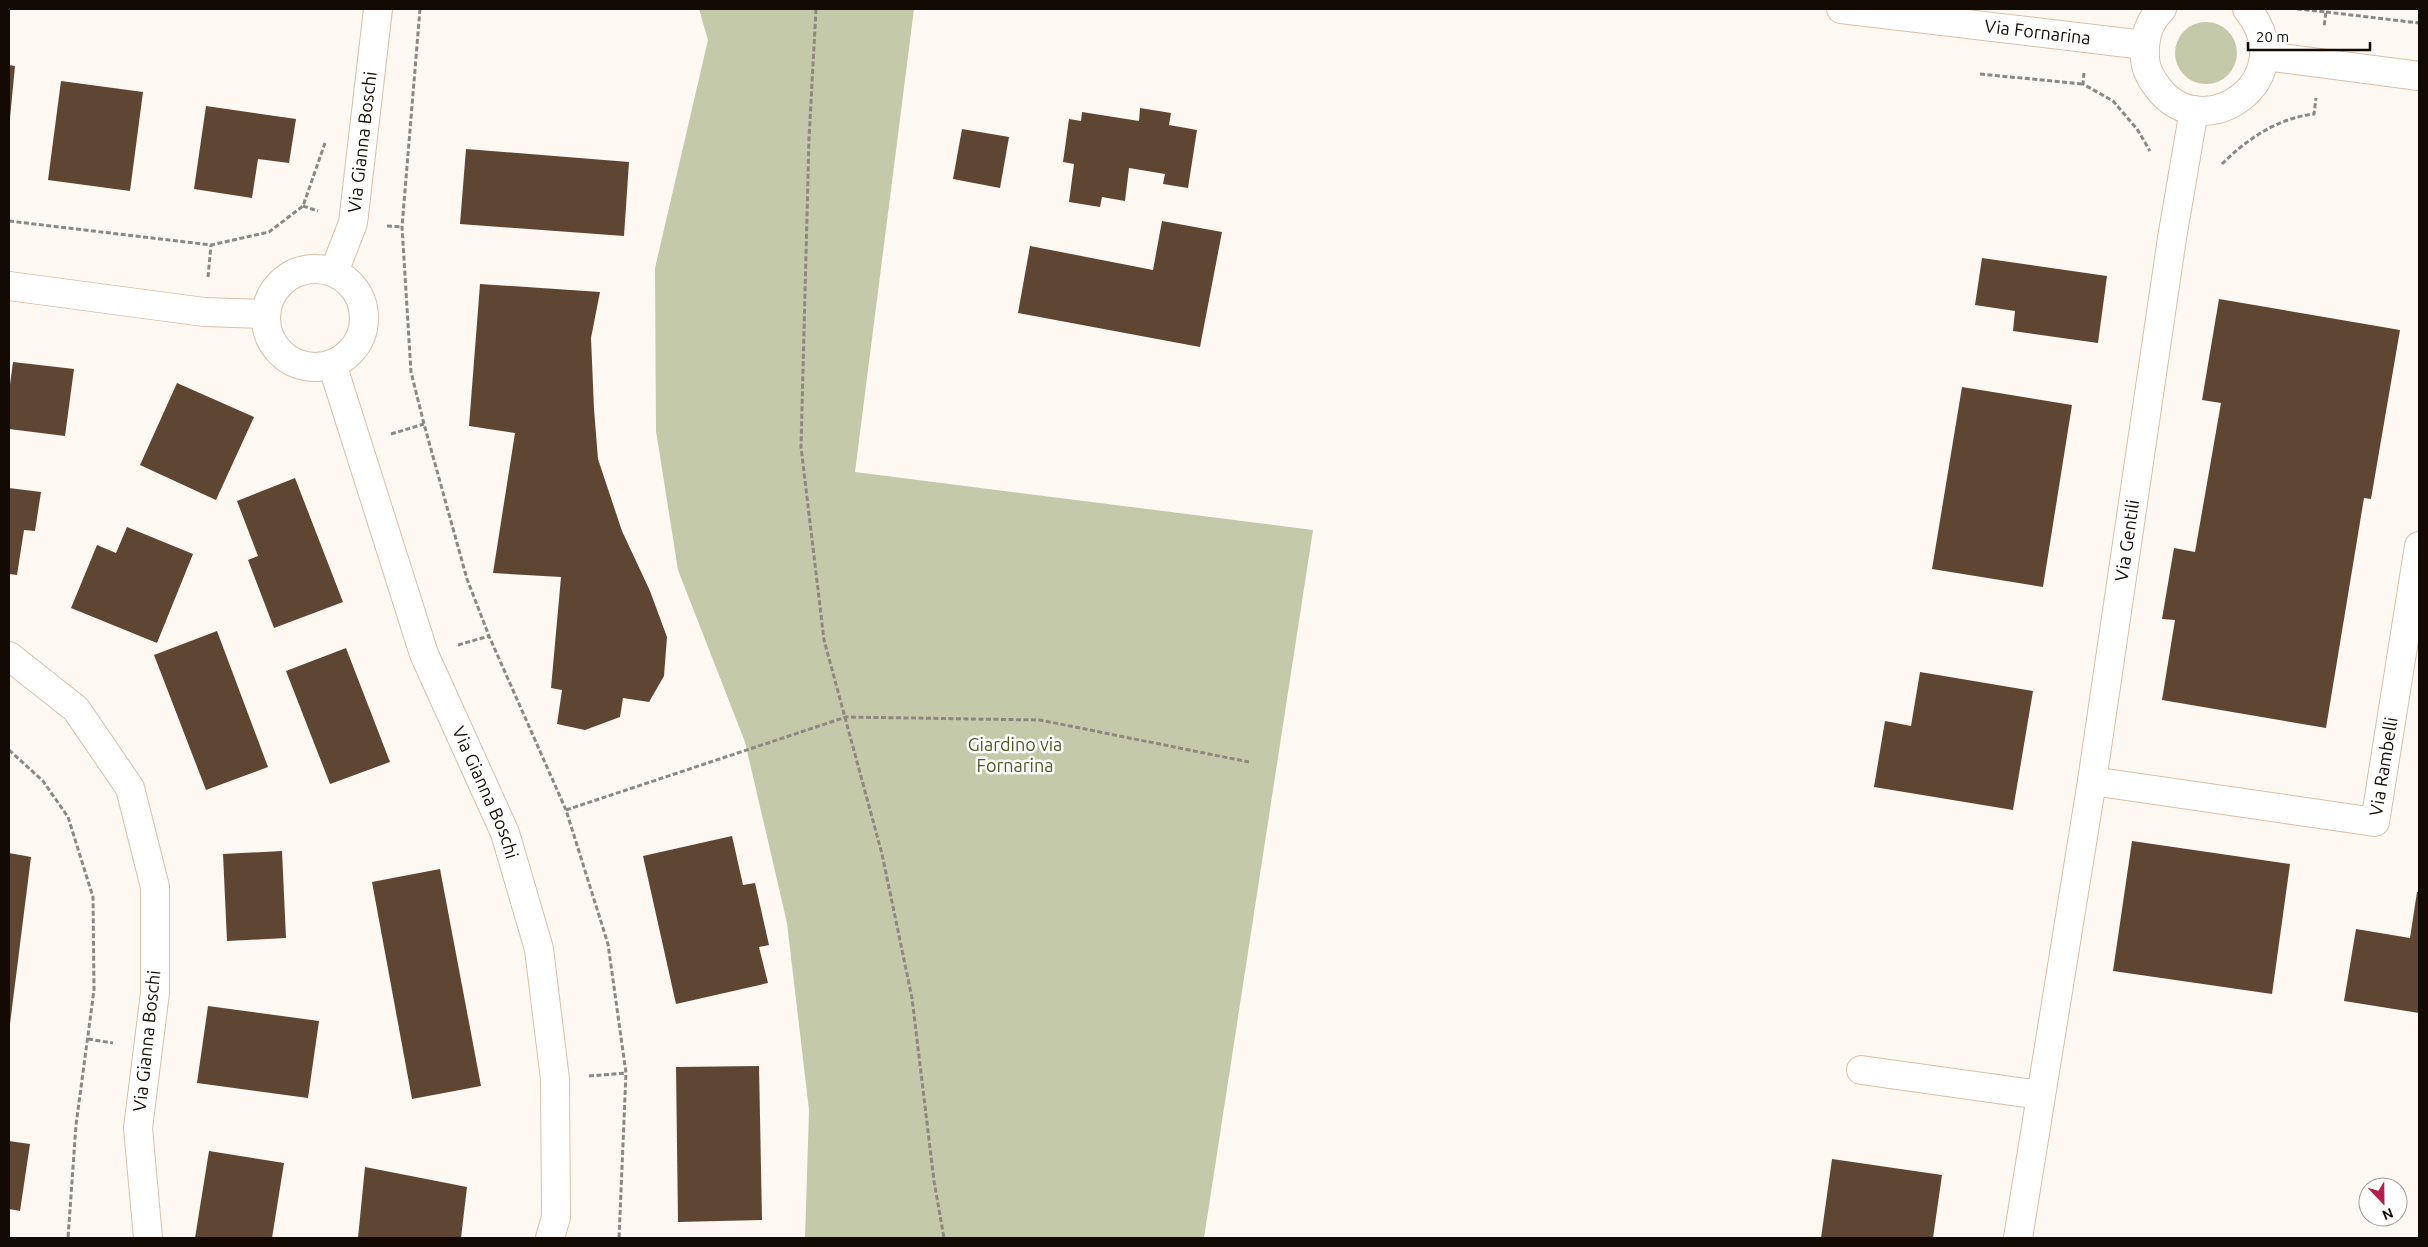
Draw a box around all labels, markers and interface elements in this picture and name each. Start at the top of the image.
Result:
street label: Via Fornarina [1983,15,2092,48]
scale bar [2248,20,2370,52]
text: 20 m [2256,28,2289,45]
street label: Via Gianna Boschi [343,70,380,214]
street label: Via Gentili [2111,498,2142,583]
street label: Via Rambelli [2365,716,2401,817]
street label: Via Gianna Boschi [449,723,523,861]
park label: Giardino via Fornarina [968,734,1062,775]
street label: Via Gianna Boschi [129,969,163,1113]
north arrow [2358,1177,2408,1227]
text: N [2380,1205,2396,1223]

